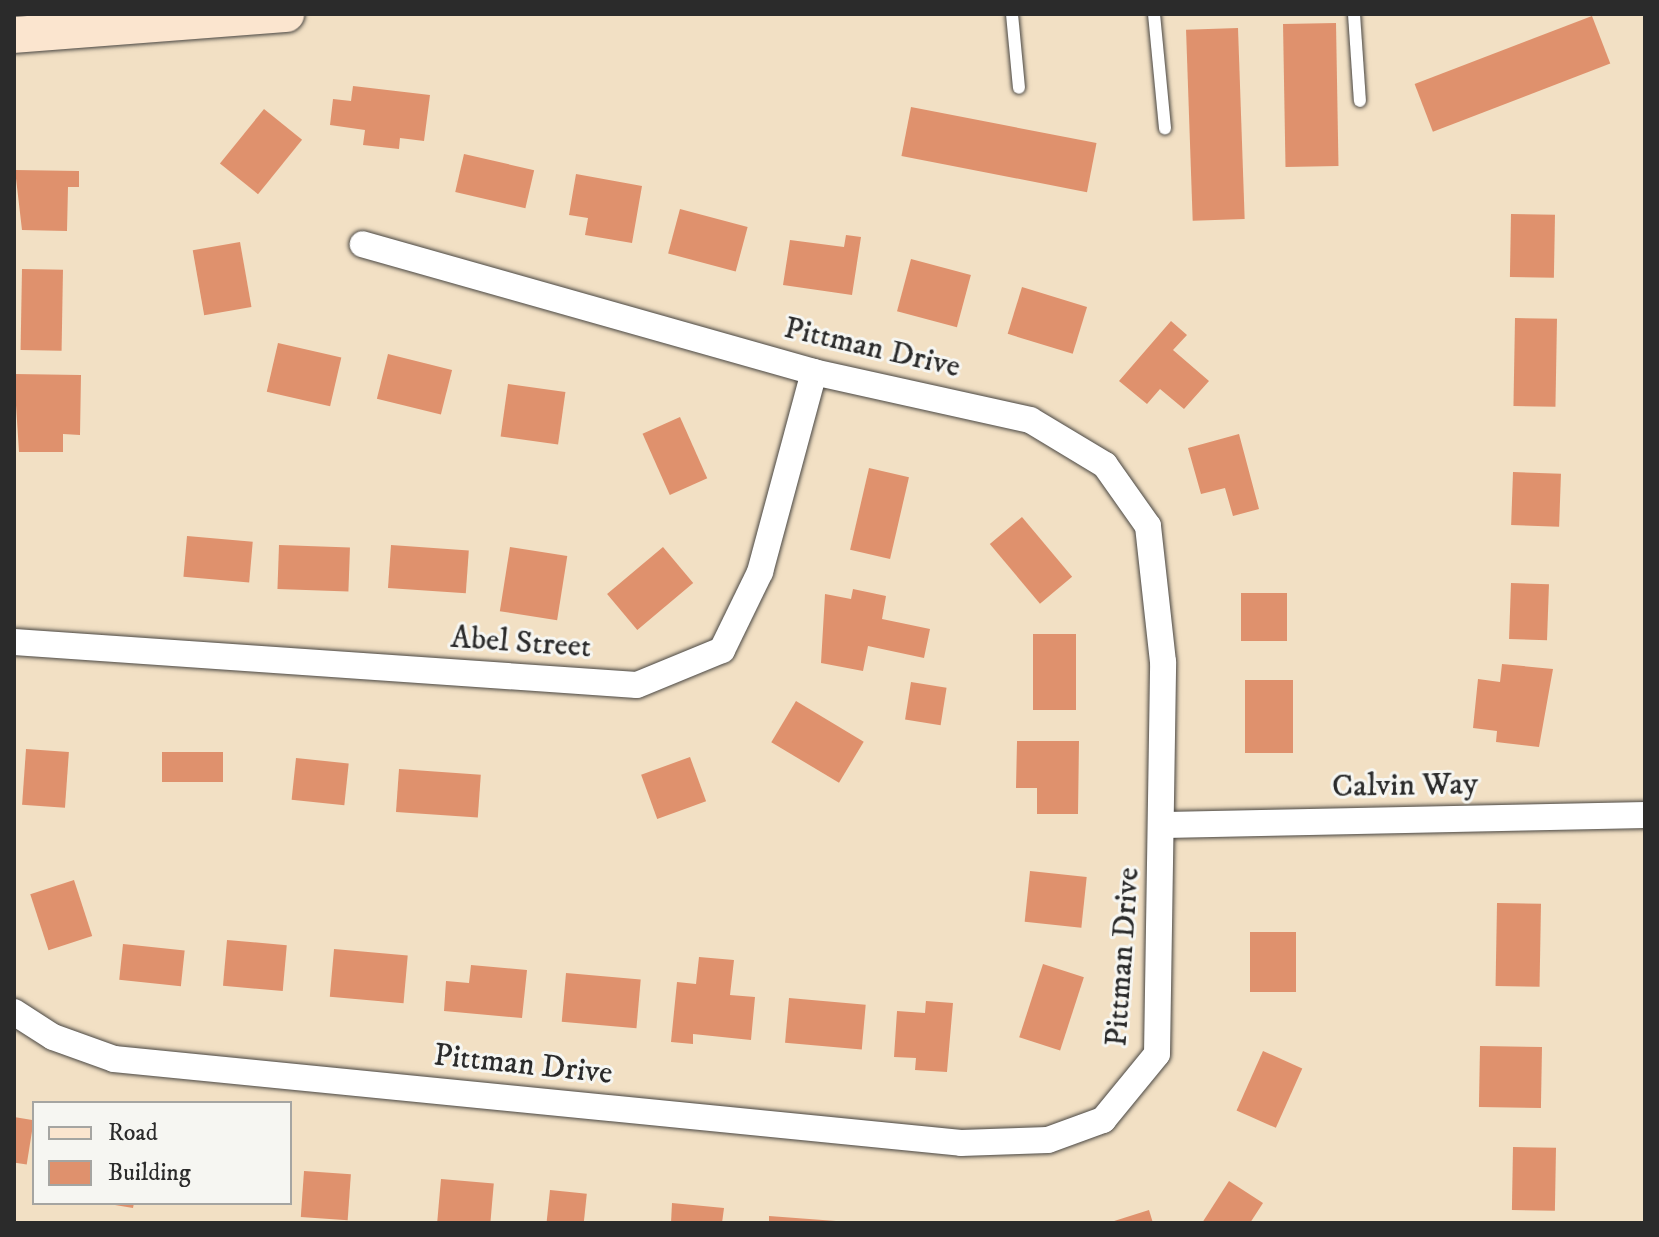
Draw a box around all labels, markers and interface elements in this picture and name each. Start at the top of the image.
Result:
street label: Pittman Drive [780,309,964,387]
street label: Abel Street [449,619,593,667]
street label: Calvin Way [1332,766,1478,806]
street label: Pittman Drive [1098,866,1148,1048]
street label: Pittman Drive [432,1037,614,1093]
legend [32,1101,292,1205]
text: Road [108,1118,158,1148]
text: Building [108,1158,191,1188]

